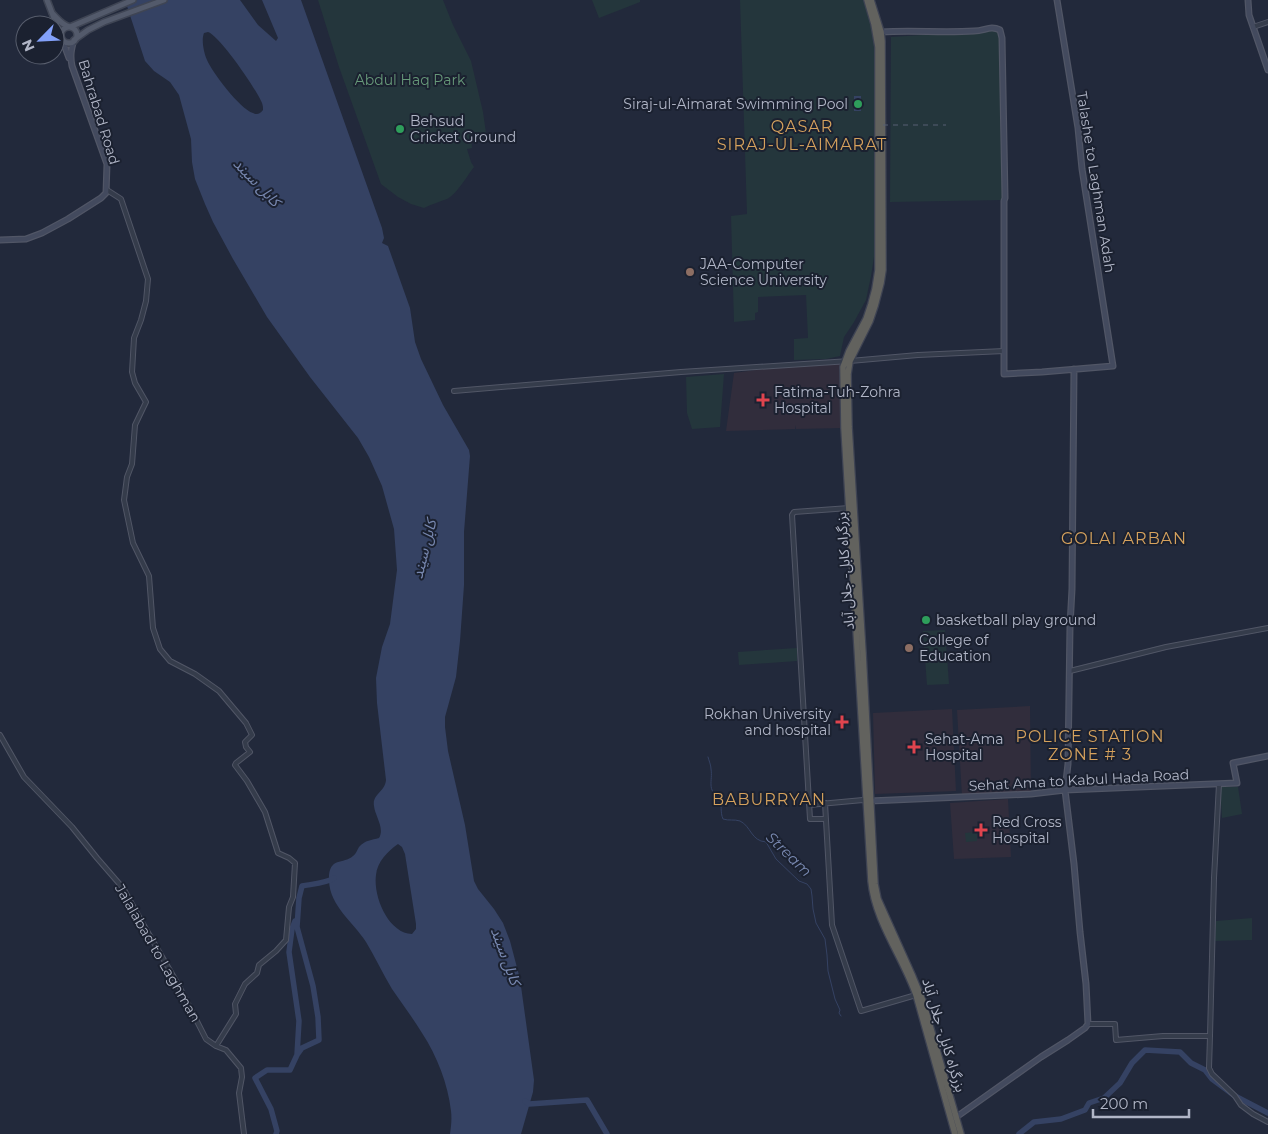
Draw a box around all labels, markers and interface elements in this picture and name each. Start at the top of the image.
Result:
north arrow [15,15,65,65]
text: N [18,36,39,54]
street label: Bahrabad Road [74,57,124,167]
park label: Abdul Haq Park [355,71,466,89]
street label: Talashe to Laghman Adah [1073,90,1119,274]
place label: Siraj-ul-Aimarat Swimming Pool [623,95,848,113]
marker: Siraj-ul-Aimarat Swimming Pool [852,98,864,110]
place label: Behsud Cricket Ground [410,112,516,146]
district label: QASAR SIRAJ-UL-AIMARAT [717,117,887,154]
marker: Behsud Cricket Ground [394,123,406,135]
water label: کابل سيند [229,154,287,212]
place label: JAA-Computer Science University [699,255,827,289]
marker: JAA-Computer Science University [684,266,696,278]
place label: Fatima-Tuh-Zohra Hospital [774,383,901,417]
marker: Fatima-Tuh-Zohra Hospital [756,393,770,407]
street label: بزرگراه کابل- جلال آباد [832,511,858,631]
water label: کابل سيند [408,515,441,580]
district label: GOLAI ARBAN [1061,529,1187,548]
place label: basketball play ground [936,611,1096,629]
marker: basketball play ground [920,614,932,626]
place label: College of Education [919,631,991,665]
marker: College of Education [903,642,915,654]
place label: Rokhan University and hospital [704,705,831,739]
marker: Rokhan University and hospital [835,715,849,729]
district label: POLICE STATION ZONE # 3 [1015,727,1165,764]
place label: Sehat-Ama Hospital [925,730,1004,764]
marker: Sehat-Ama Hospital [907,740,921,754]
street label: Sehat Ama to Kabul Hada Road [968,765,1190,795]
district label: BABURRYAN [712,790,826,809]
place label: Red Cross Hospital [992,813,1062,847]
marker: Red Cross Hospital [974,823,988,837]
water label: Stream [762,828,816,880]
street label: Jalalabad to Laghman [111,880,205,1025]
water label: کابل سيند [487,925,526,990]
street label: بزرگراه کابل- جلال آباد [918,976,970,1094]
scale bar [1093,1086,1189,1118]
text: 200 m [1100,1094,1148,1113]

